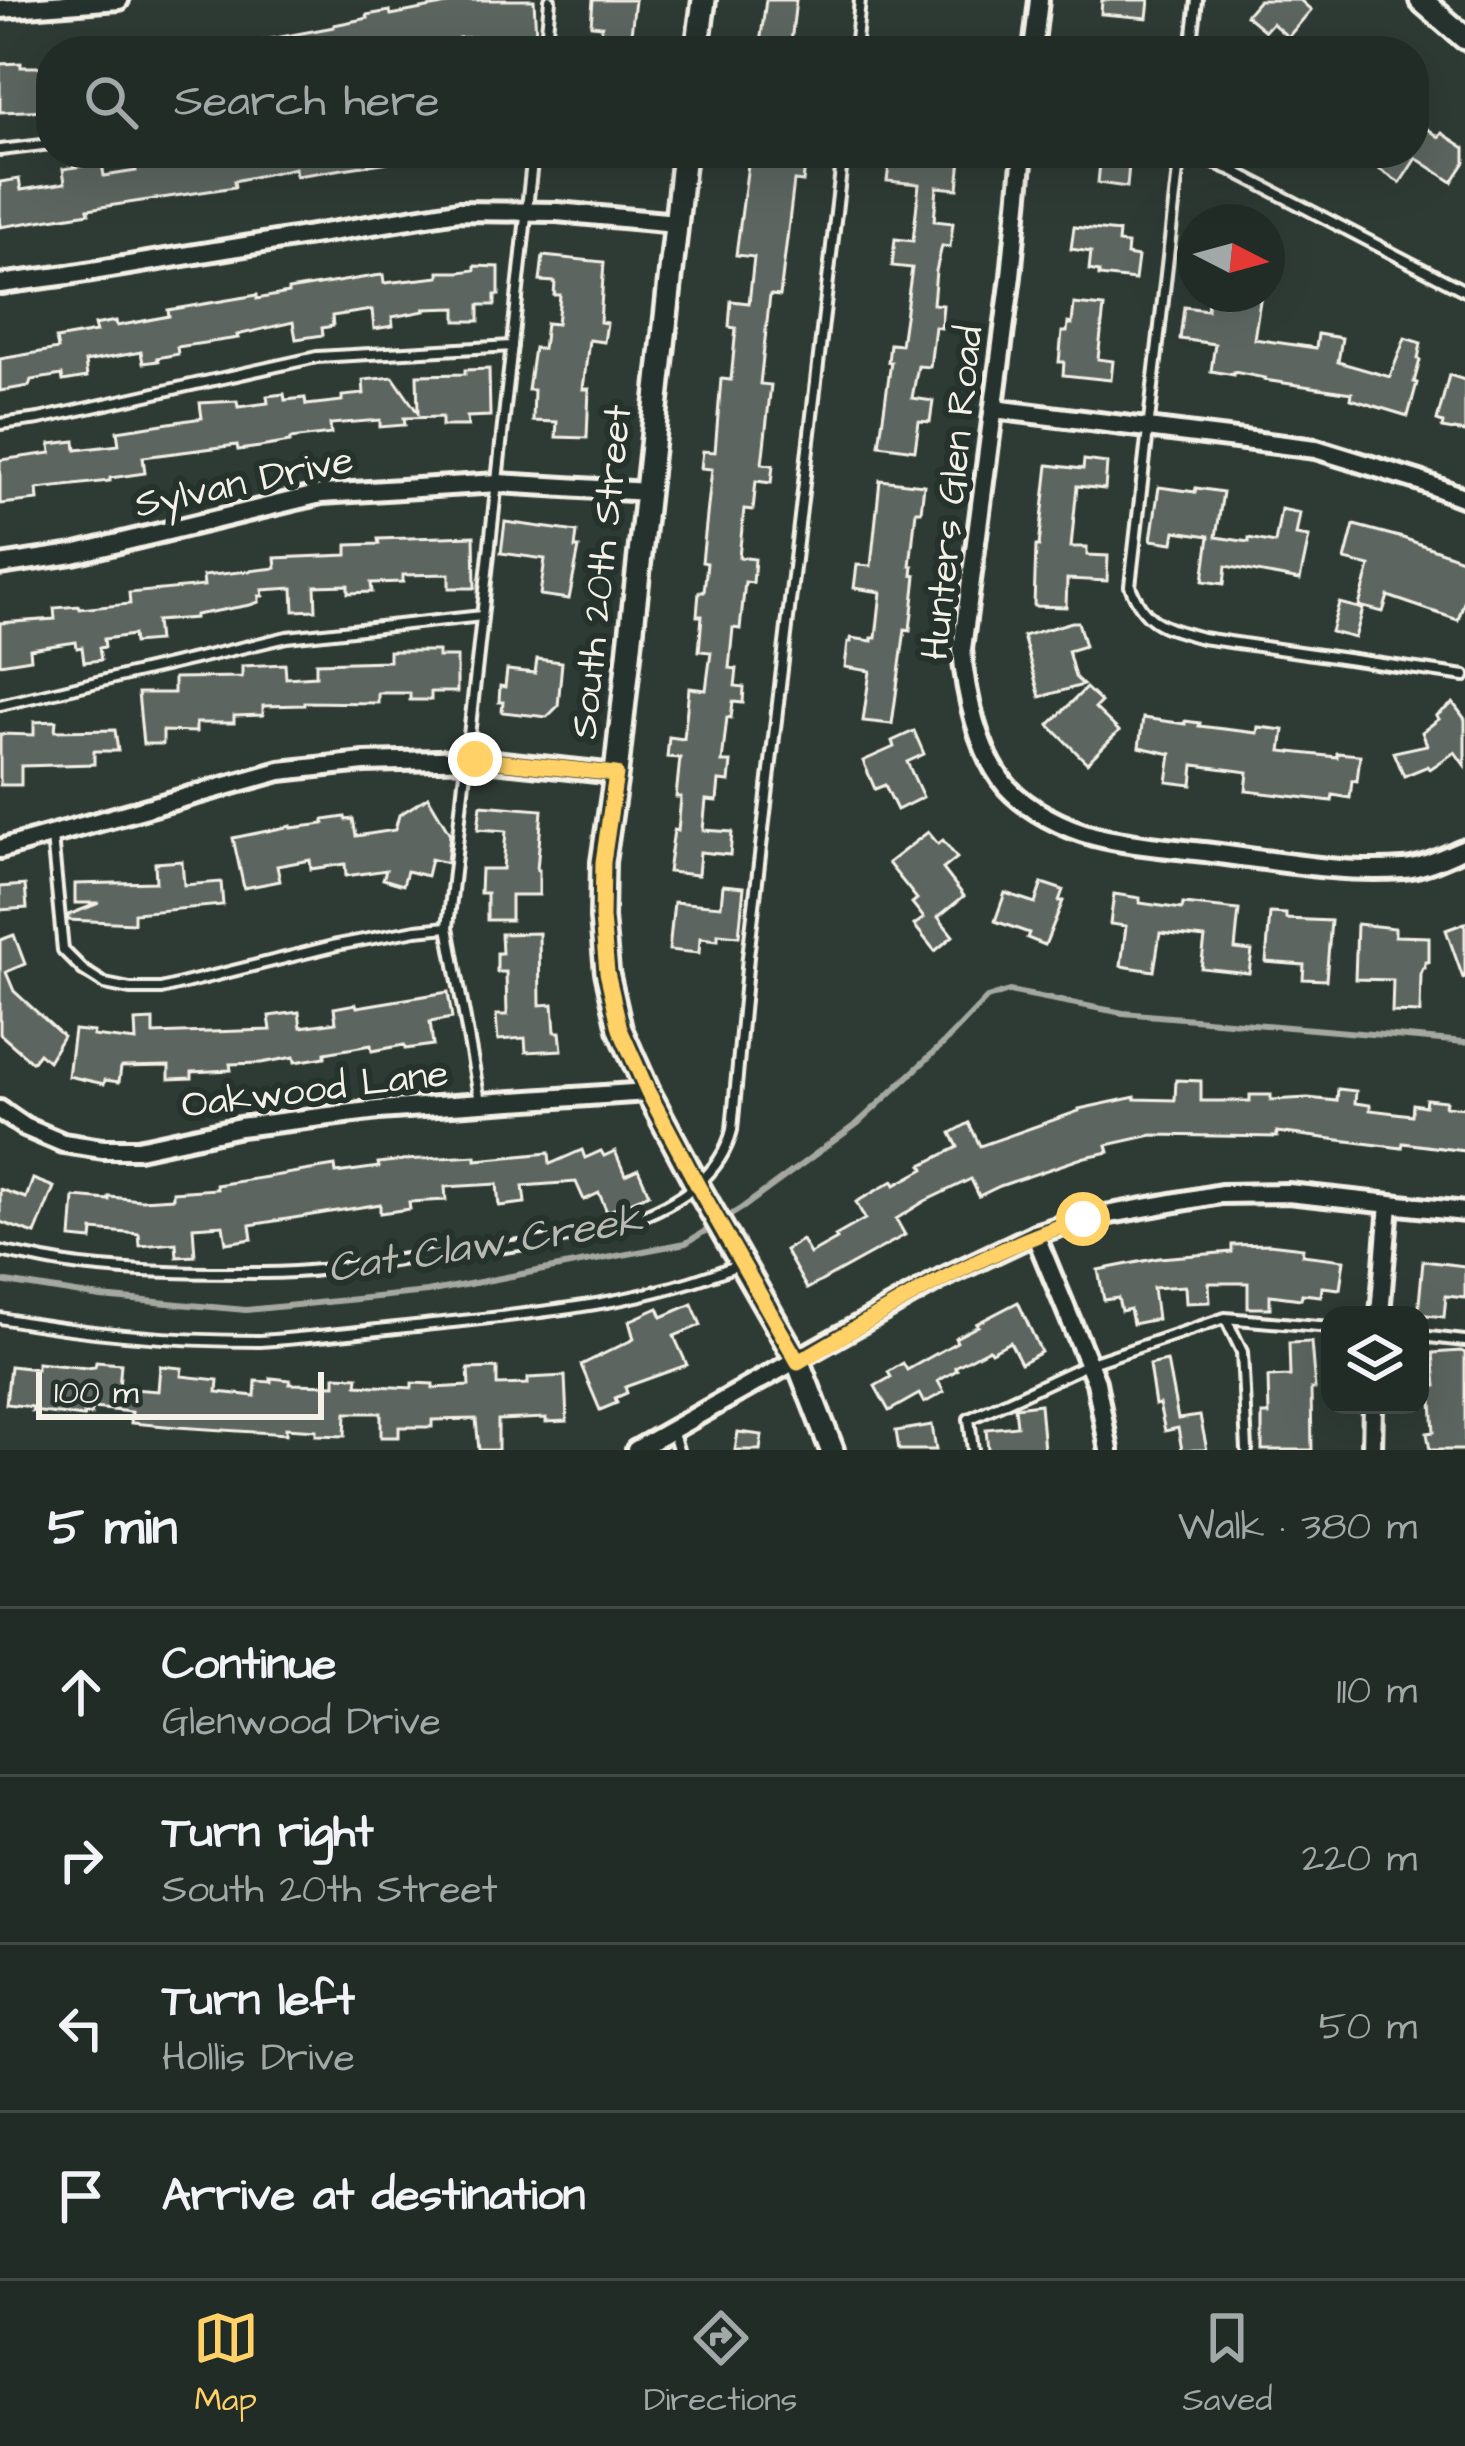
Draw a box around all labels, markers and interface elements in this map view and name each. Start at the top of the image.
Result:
search box [36,36,1429,168]
icon: search [78,69,144,135]
text: Search here [174,71,440,133]
north arrow [1177,204,1285,312]
street label: Hunters Glen Road [909,323,997,663]
street label: South 20th Street [558,402,646,742]
street label: Sylvan Drive [130,434,358,533]
route end [448,732,502,786]
street label: Oakwood Lane [179,1047,451,1133]
water label: Cat Claw Creek [324,1191,648,1298]
route start [1056,1192,1110,1246]
map controls [1321,1306,1429,1414]
button: layers [1321,1306,1429,1414]
scale bar [36,1366,324,1419]
text: 100 m [54,1370,139,1416]
text: 5 min [48,1493,177,1564]
text: Walk · 380 m [1178,1501,1417,1555]
text: Continue [162,1634,336,1696]
icon: ahead [48,1659,114,1725]
text: 110 m [1336,1665,1417,1719]
text: Glenwood Drive [162,1696,441,1750]
text: Turn right [162,1802,374,1864]
icon: right [48,1827,114,1893]
text: 220 m [1302,1833,1417,1887]
text: South 20th Street [162,1864,497,1918]
text: Turn left [162,1970,355,2032]
icon: left [48,1995,114,2061]
text: 50 m [1319,2001,1417,2055]
text: Hollis Drive [162,2032,355,2086]
icon: arrive [48,2163,114,2229]
text: Arrive at destination [162,2165,585,2227]
tab: Map [193,2305,259,2423]
tab: Directions [644,2305,797,2423]
tab: Saved [1182,2305,1272,2423]

